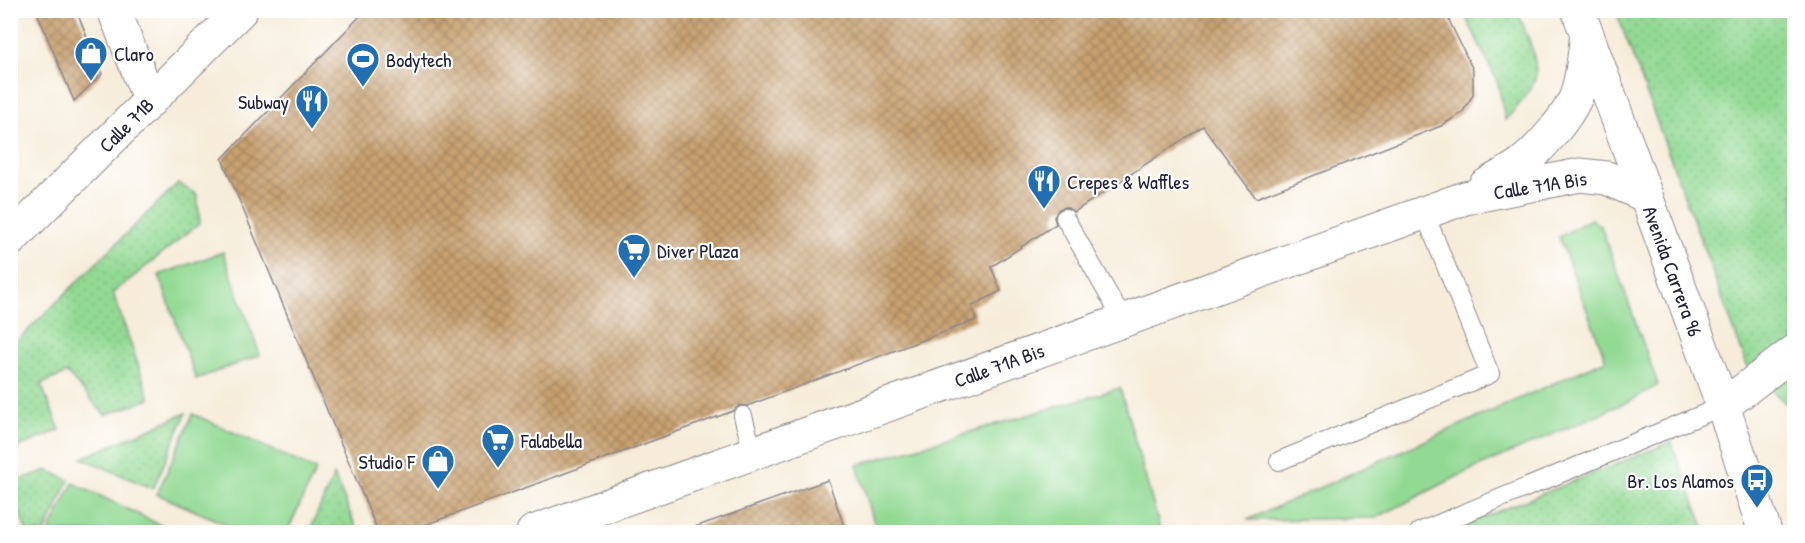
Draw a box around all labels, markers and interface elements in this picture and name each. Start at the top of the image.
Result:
shop icon: Claro [73,35,109,82]
place label: Claro [114,40,154,67]
sports icon: Bodytech [345,41,381,88]
place label: Bodytech [386,46,451,73]
restaurant icon: Subway [294,83,330,130]
place label: Subway [238,88,289,115]
street label: Calle 71B [93,92,159,158]
restaurant icon: Crepes & Waffles [1026,163,1062,210]
street label: Calle 71A Bis [1492,164,1589,206]
place label: Crepes & Waffles [1067,168,1190,195]
street label: Avenida Carrera 96 [1637,202,1709,340]
supermarket icon: Diver Plaza [616,232,652,279]
place label: Diver Plaza [657,237,739,264]
street label: Calle 71A Bis [950,336,1048,394]
supermarket icon: Falabella [480,422,516,469]
place label: Falabella [520,427,582,454]
shop icon: Studio F [420,443,456,490]
place label: Studio F [359,448,415,475]
bus stop icon: Br. Los Alamos [1739,462,1775,509]
place label: Br. Los Alamos [1627,467,1734,494]

